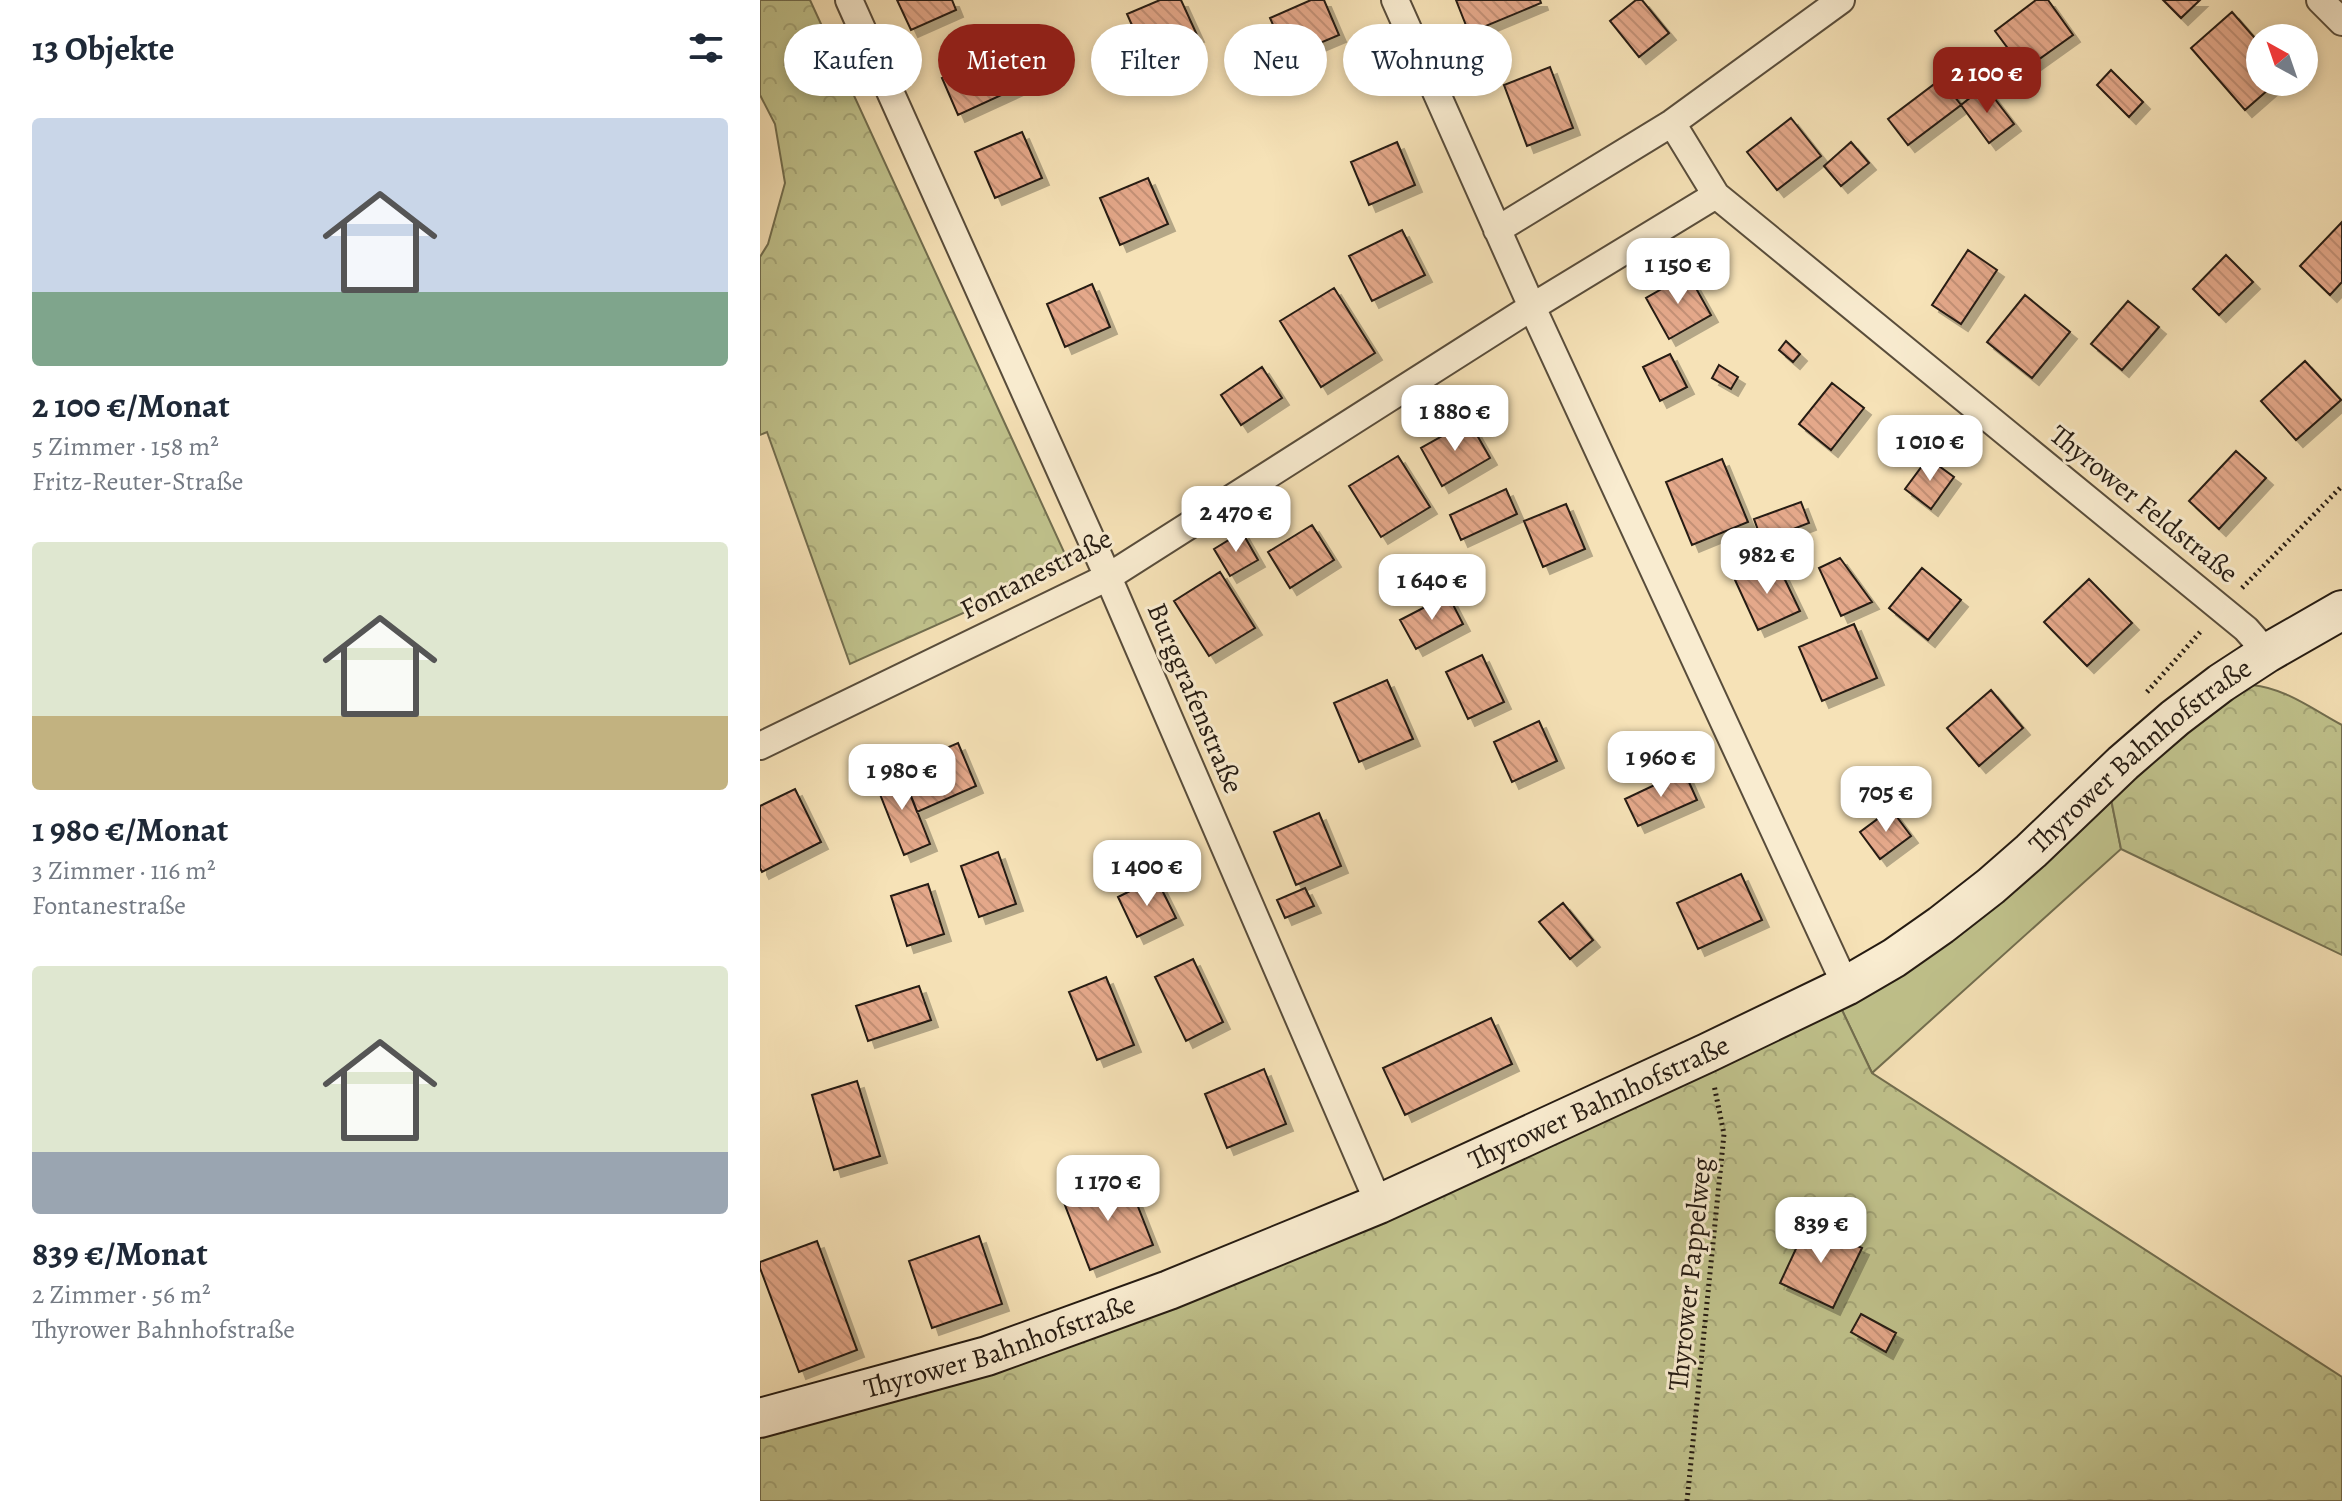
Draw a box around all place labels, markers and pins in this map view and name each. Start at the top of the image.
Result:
pin: 2 100 € [1913,47,2061,115]
pin: 1 150 € [1604,238,1752,306]
pin: 1 880 € [1381,385,1529,453]
pin: 1 010 € [1856,415,2004,483]
pin: 2 470 € [1162,486,1310,554]
pin: 982 € [1711,528,1823,596]
pin: 1 640 € [1358,554,1506,622]
pin: 1 960 € [1587,731,1735,799]
pin: 1 980 € [828,744,976,812]
pin: 705 € [1830,766,1942,834]
pin: 1 400 € [1073,840,1221,908]
pin: 1 170 € [1034,1155,1182,1223]
pin: 839 € [1765,1197,1877,1265]

